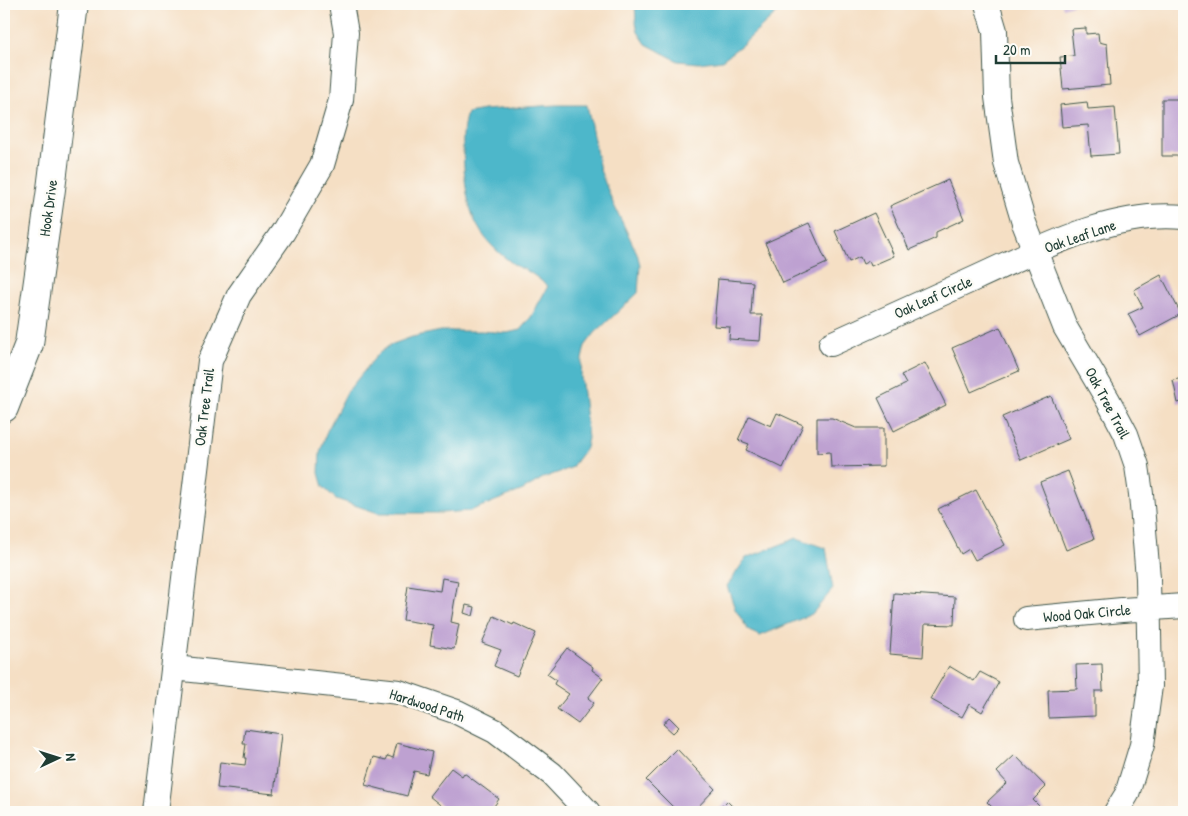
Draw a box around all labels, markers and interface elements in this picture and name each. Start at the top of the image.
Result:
scale bar [996,32,1064,64]
text: 20 m [1003,39,1030,60]
street label: Hook Drive [34,178,62,238]
street label: Oak Leaf Lane [1041,214,1119,258]
street label: Oak Leaf Circle [891,270,975,324]
street label: Oak Tree Trail [1080,364,1136,442]
street label: Oak Tree Trail [189,367,219,447]
street label: Wood Oak Circle [1042,599,1132,627]
street label: Hardwood Path [387,683,467,727]
north arrow [32,734,82,784]
text: N [62,753,81,762]

